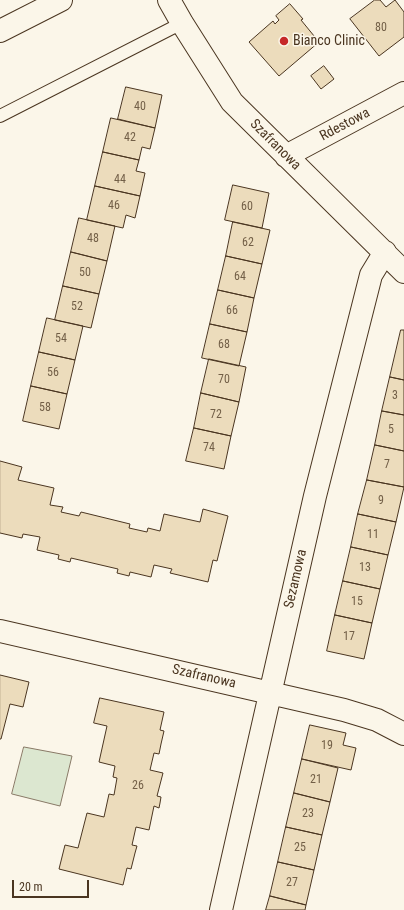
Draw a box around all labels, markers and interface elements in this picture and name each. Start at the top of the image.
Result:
house number: 80 [375,21,387,35]
place label: Bianco Clinic [293,33,365,49]
marker: Bianco Clinic [278,35,290,47]
house number: 40 [134,100,146,114]
street label: Rdestowa [317,105,373,145]
street label: Szafranowa [246,116,304,174]
house number: 42 [124,131,136,145]
house number: 44 [114,173,126,187]
house number: 46 [108,199,120,213]
house number: 60 [241,200,253,214]
house number: 48 [87,232,99,246]
house number: 62 [242,236,254,250]
house number: 50 [79,266,91,280]
house number: 64 [234,270,246,284]
house number: 52 [71,300,83,314]
house number: 66 [226,304,238,318]
house number: 54 [55,332,67,346]
house number: 68 [218,338,230,352]
house number: 56 [47,366,59,380]
house number: 70 [218,373,230,387]
house number: 3 [392,389,398,403]
house number: 58 [39,401,51,415]
house number: 72 [210,408,222,422]
house number: 5 [388,423,394,437]
house number: 74 [203,441,215,455]
house number: 7 [384,458,390,472]
house number: 9 [378,494,384,508]
house number: 11 [367,528,379,542]
street label: Sezamowa [281,548,311,610]
house number: 13 [359,561,371,575]
house number: 15 [351,595,363,609]
house number: 17 [343,630,355,644]
street label: Szafranowa [171,662,237,692]
house number: 19 [321,739,333,753]
house number: 21 [310,773,322,787]
house number: 26 [132,779,144,793]
house number: 23 [302,807,314,821]
house number: 25 [294,841,306,855]
scale bar [14,872,91,898]
house number: 27 [286,876,298,890]
text: 20 m [19,880,43,894]

